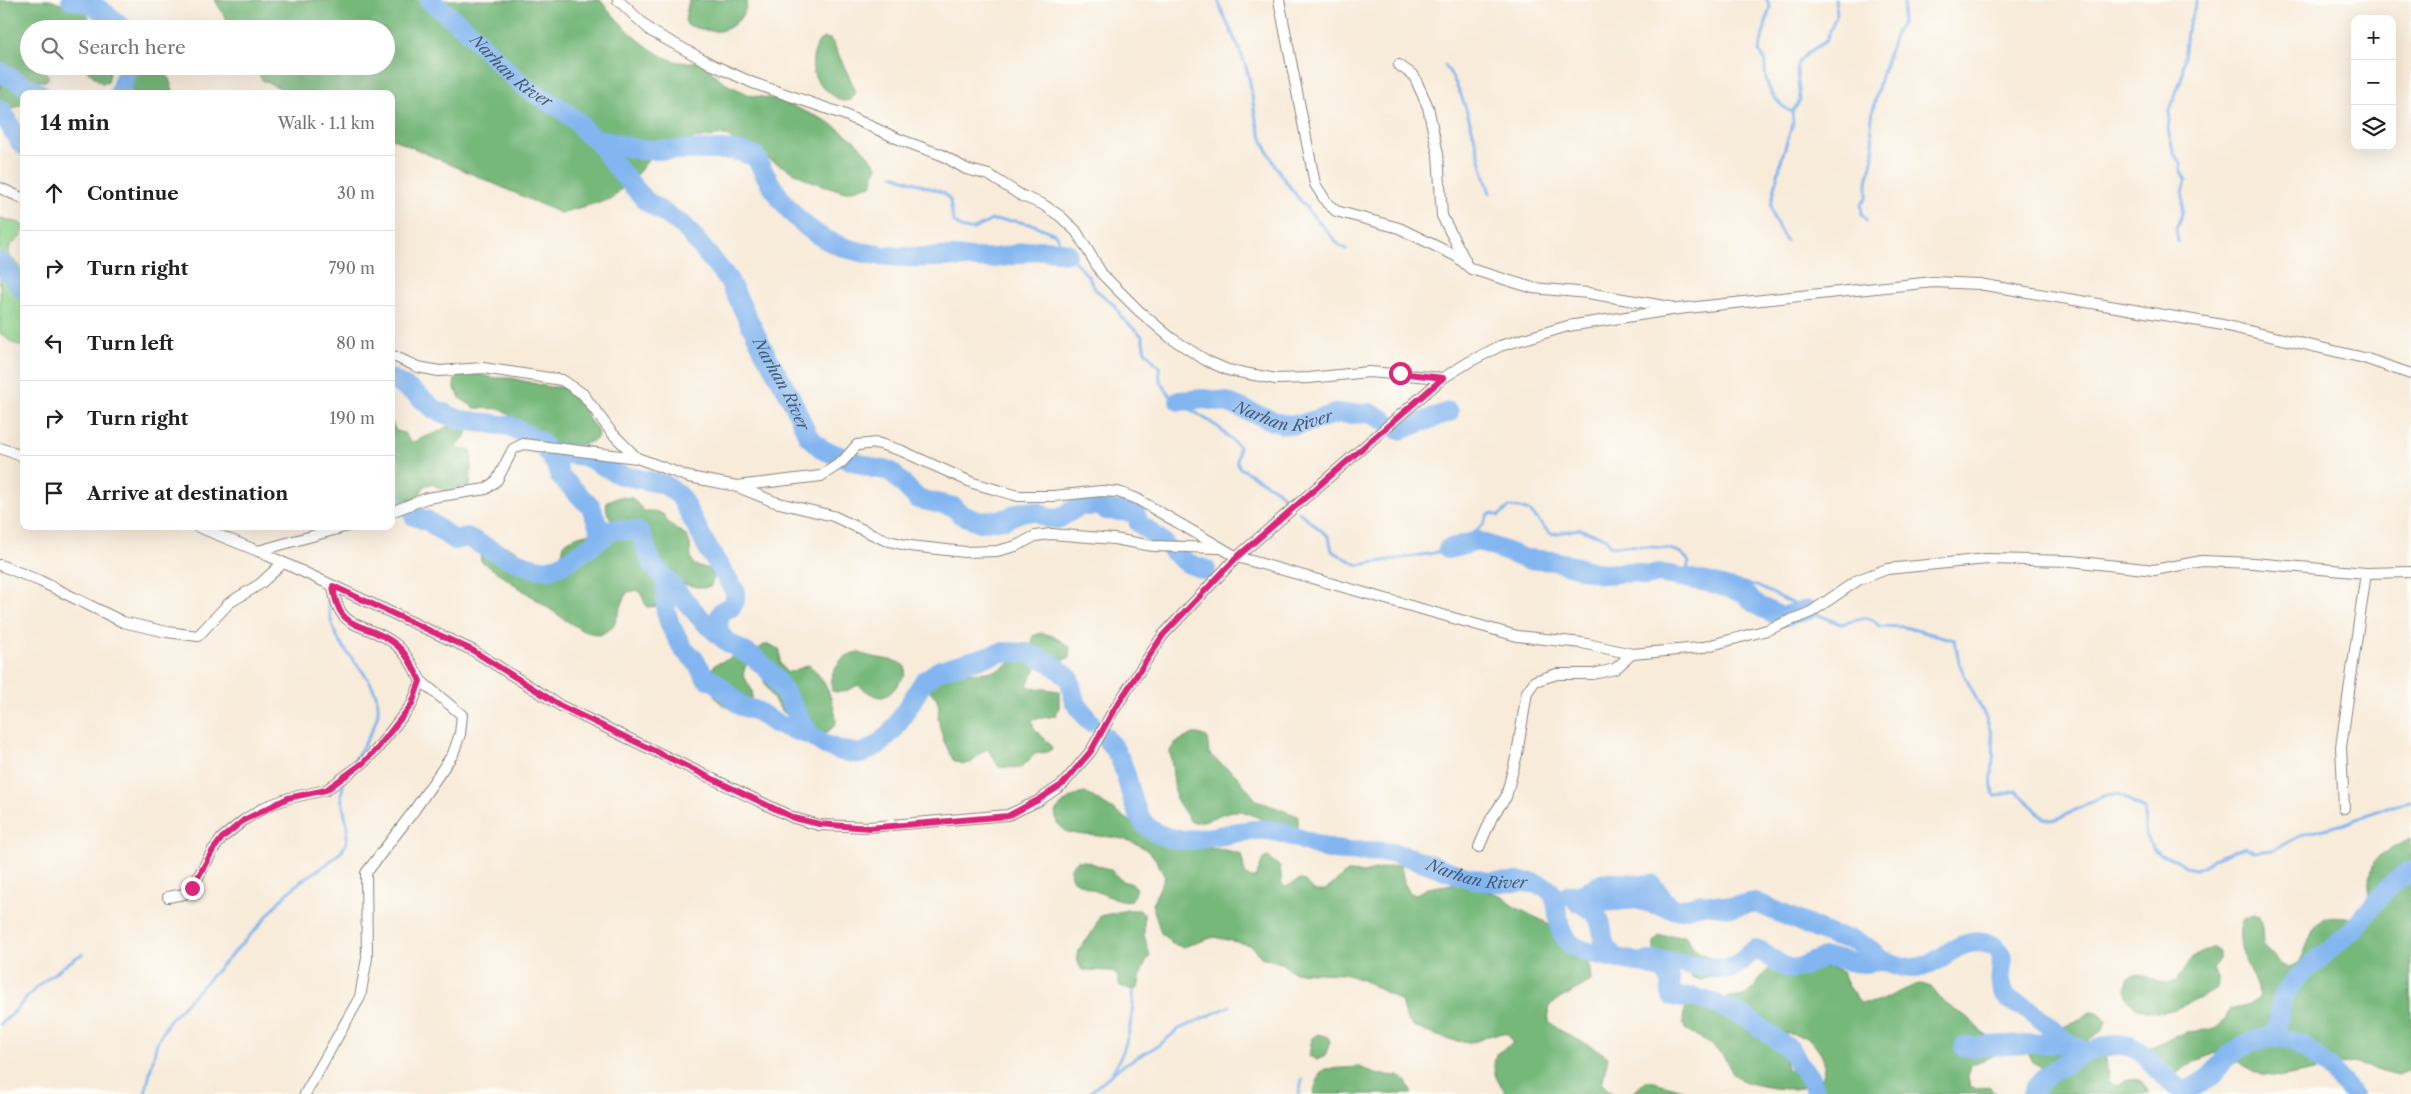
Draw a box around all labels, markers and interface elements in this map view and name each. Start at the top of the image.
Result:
map controls [2351,15,2396,150]
button: + [2351,15,2396,60]
search box [20,20,395,75]
water label: Narhan River [465,28,557,112]
icon: search [38,34,66,62]
text: Search here [78,36,186,59]
button: − [2351,60,2396,105]
button: layers [2351,105,2396,150]
text: 14 min [40,110,110,135]
text: Walk · 1.1 km [278,113,375,133]
icon: ahead [40,179,68,207]
text: Continue [87,182,179,205]
text: 30 m [337,183,375,203]
icon: right [40,254,68,282]
text: Turn right [87,257,188,280]
text: 790 m [328,258,375,278]
icon: left [40,329,68,357]
text: Turn left [87,332,174,355]
water label: Narhan River [748,332,815,435]
text: 80 m [336,333,375,353]
route start [1389,362,1412,385]
water label: Narhan River [1229,396,1336,435]
icon: right [40,404,68,432]
text: Turn right [87,407,188,430]
text: 190 m [330,408,375,428]
icon: arrive [40,479,68,507]
text: Arrive at destination [87,482,288,505]
water label: Narhan River [1422,853,1529,893]
route end [181,877,204,900]

